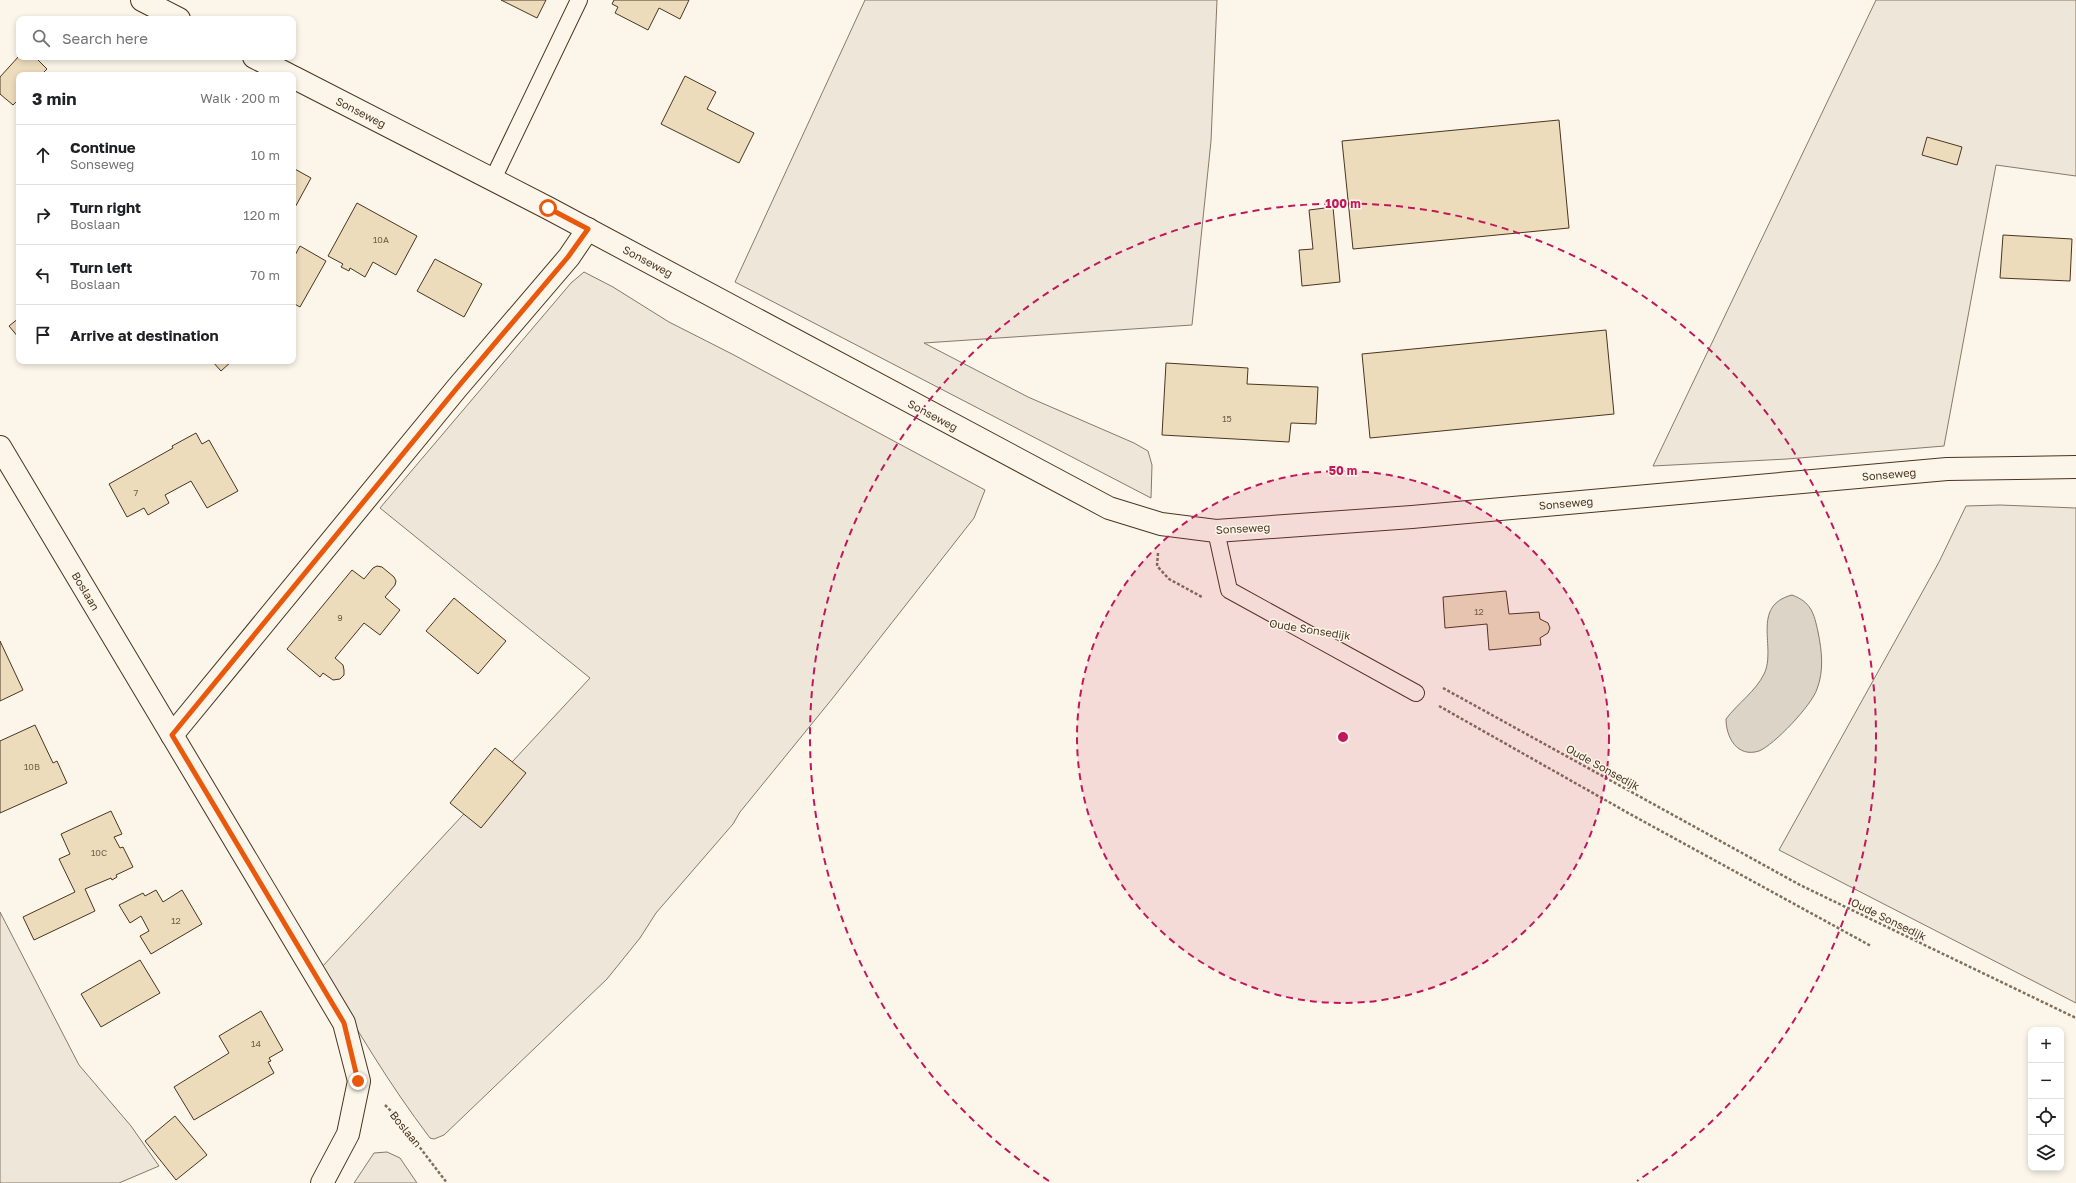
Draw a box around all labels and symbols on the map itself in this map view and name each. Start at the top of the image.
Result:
street label: Sonseweg [334,94,388,130]
text: 100 m [1325,196,1361,211]
route start [539,199,557,217]
house number: 10A [373,234,389,245]
street label: Sonseweg [621,242,675,280]
street label: Sonseweg [906,396,960,434]
house number: 15 [1222,413,1232,424]
text: 50 m [1329,463,1357,478]
street label: Sonseweg [1861,465,1917,483]
house number: 7 [134,487,139,498]
street label: Sonseweg [1538,494,1594,512]
street label: Sonseweg [1215,520,1271,536]
street label: Boslaan [69,569,103,613]
house number: 12 [1474,606,1484,617]
house number: 9 [337,612,343,623]
street label: Oude Sonsedijk [1268,616,1352,642]
centre of rings [1336,730,1350,744]
street label: Oude Sonsedijk [1564,741,1642,793]
house number: 10B [24,761,40,772]
house number: 10C [91,847,107,858]
street label: Oude Sonsedijk [1849,895,1929,943]
house number: 12 [171,915,181,926]
house number: 14 [251,1038,261,1049]
route end [349,1072,367,1090]
street label: Boslaan [388,1108,424,1150]

